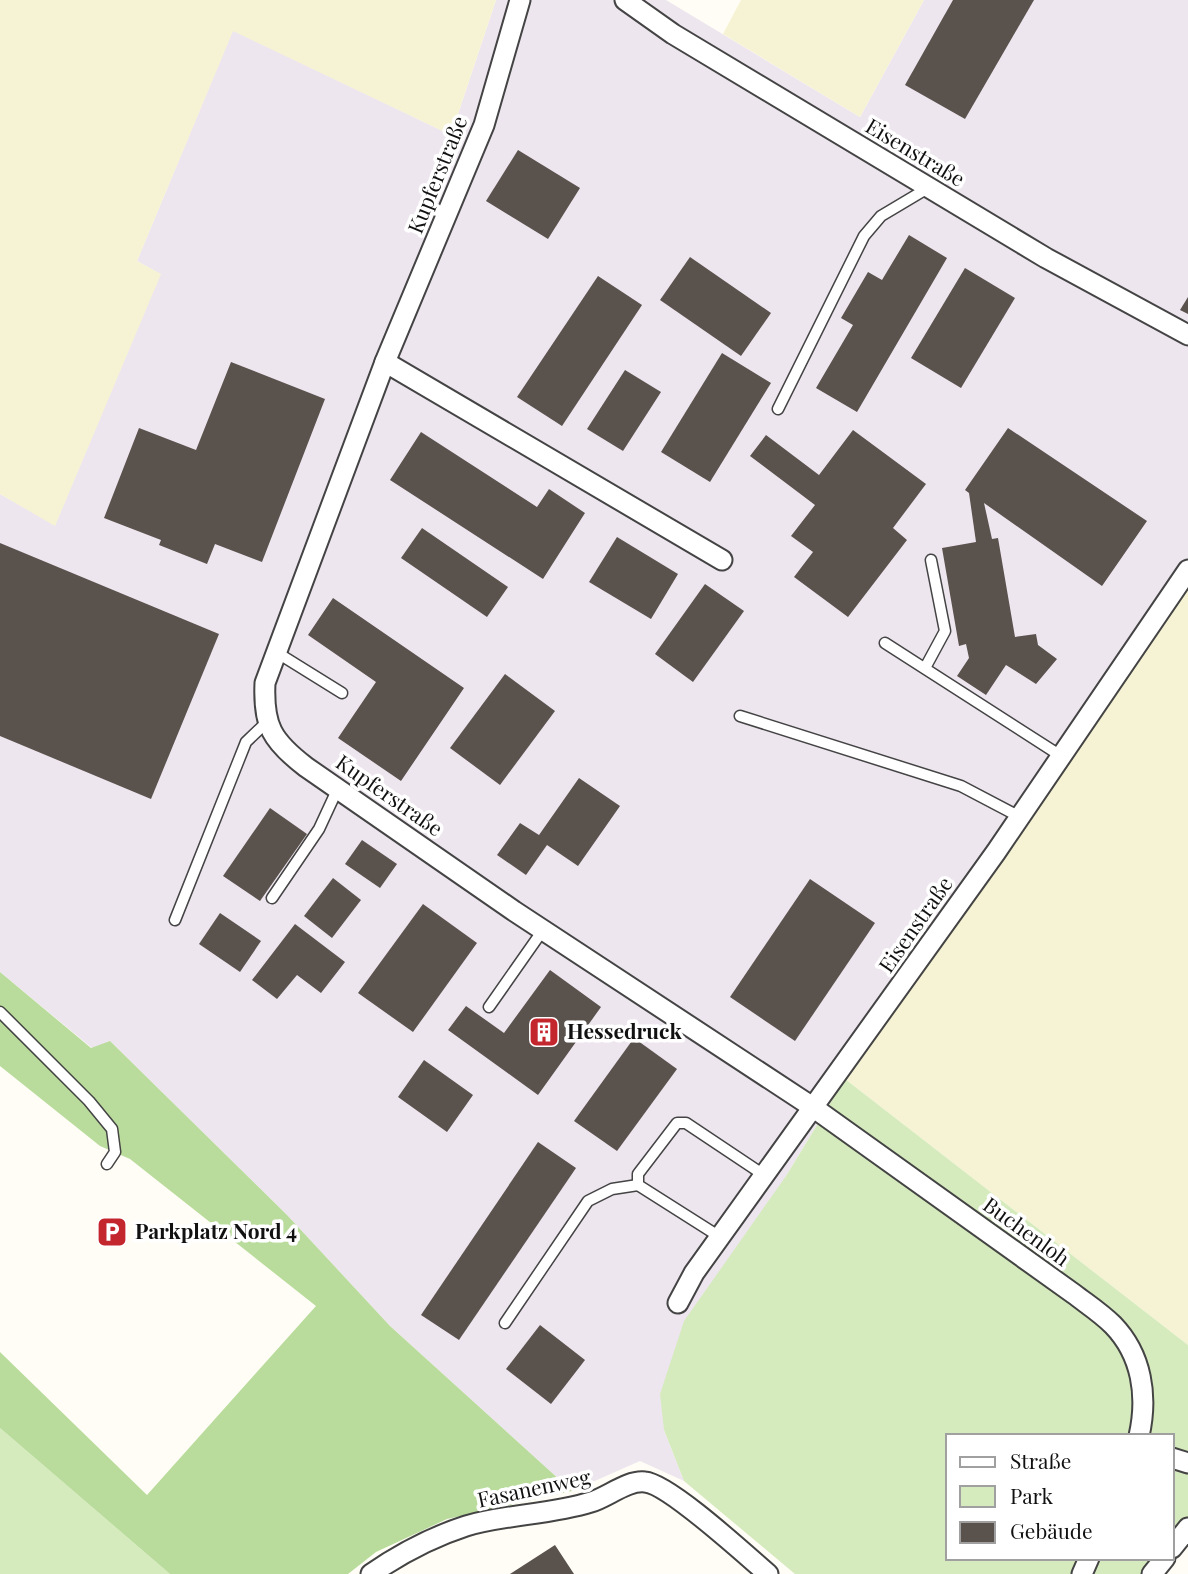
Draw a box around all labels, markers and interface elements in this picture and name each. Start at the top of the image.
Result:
street label: Kupferstraße [400,111,472,237]
street label: Eisenstraße [861,111,971,192]
street label: Kupferstraße [331,747,449,841]
street label: Eisenstraße [871,870,958,977]
building icon: Hessedruck [527,1015,561,1049]
place label: Hessedruck [567,1016,682,1044]
street label: Buchenloh [978,1190,1077,1272]
parking icon: Parkplatz Nord 4 [95,1215,129,1249]
place label: Parkplatz Nord 4 [135,1216,297,1244]
legend [946,1434,1174,1560]
text: Straße [1010,1446,1071,1474]
street label: Fasanenweg [474,1461,593,1513]
text: Park [1010,1481,1054,1509]
text: Gebäude [1010,1516,1093,1544]

